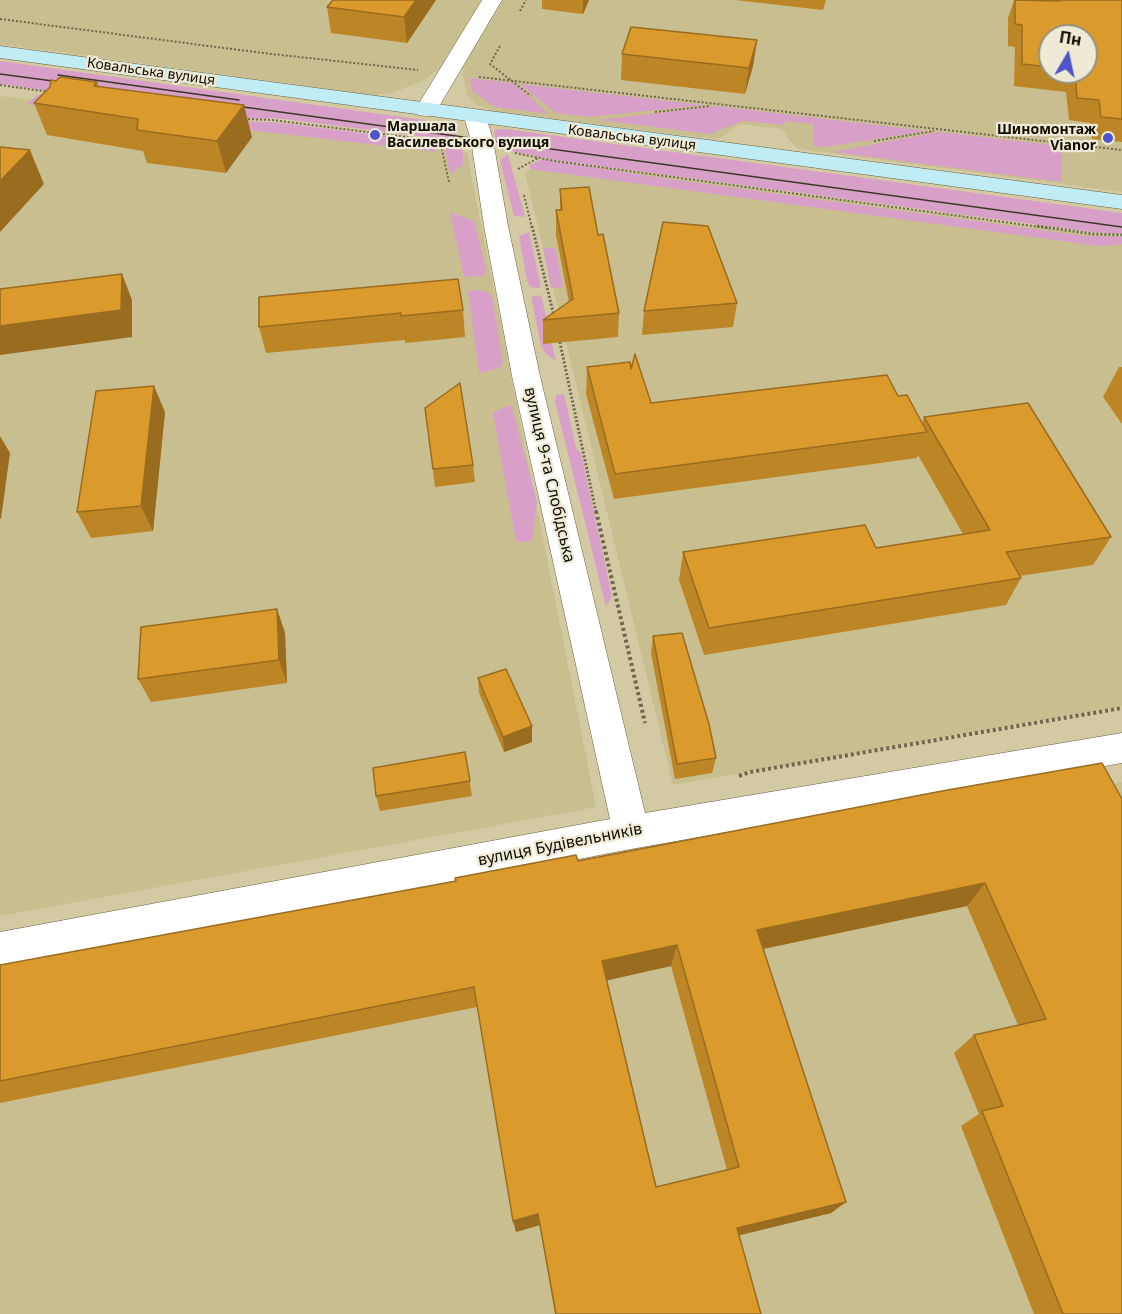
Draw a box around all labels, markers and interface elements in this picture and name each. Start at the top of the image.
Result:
north arrow [1038,24,1098,84]
text: Пн [1058,26,1083,51]
street label: Ковальська вулиця [86,55,216,89]
place label: Маршала Василевського вулиця [387,119,549,152]
street label: Ковальська вулиця [567,122,697,154]
place label: Шиномонтаж Vianor [997,122,1096,154]
marker: Маршала Василевського вулиця [368,128,382,142]
marker: Шиномонтаж Vianor [1101,131,1115,145]
street label: вулиця 9-та Слобідська [519,385,579,565]
street label: вулиця Будівельників [476,820,644,870]

